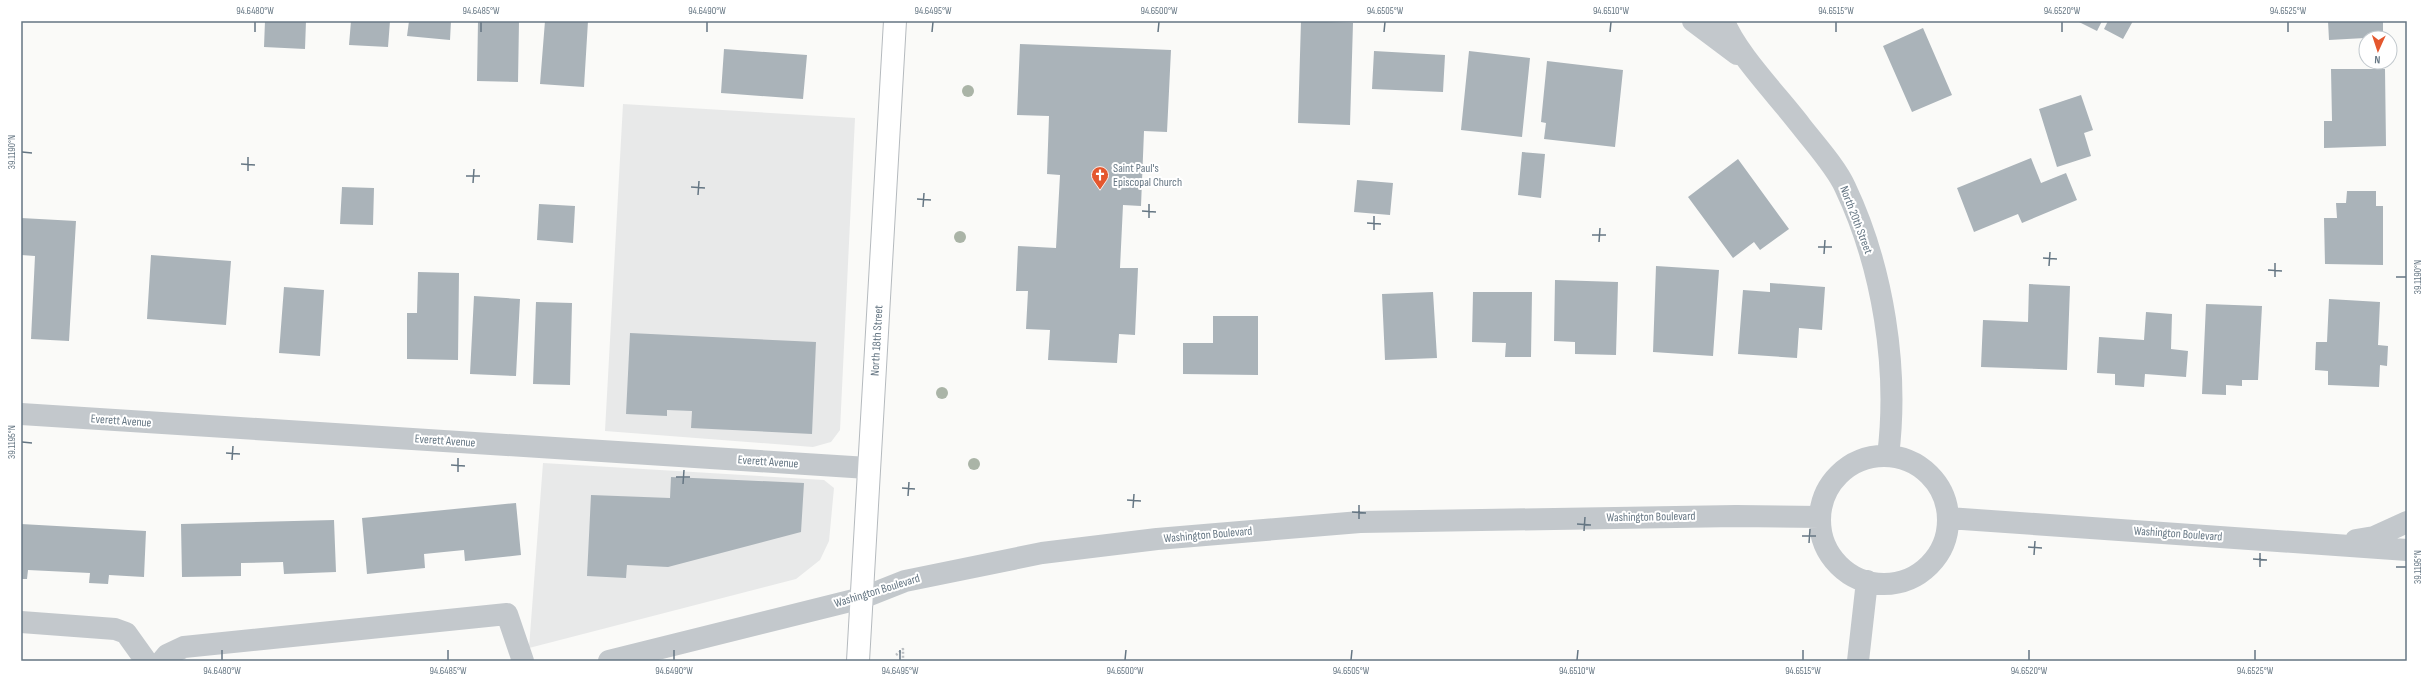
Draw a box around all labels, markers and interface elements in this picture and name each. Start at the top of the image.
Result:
text: 94.6480°W [236,5,274,17]
text: 94.6485°W [463,5,500,17]
text: 94.6490°W [688,5,726,17]
text: 94.6495°W [915,5,952,17]
text: 94.6500°W [1140,5,1178,17]
text: 94.6505°W [1367,5,1404,17]
text: 94.6510°W [1593,5,1630,17]
text: 94.6515°W [1818,5,1854,17]
text: 94.6520°W [2044,5,2081,17]
text: 94.6525°W [2270,5,2307,17]
north arrow [2358,30,2398,70]
text: N [2374,53,2381,66]
text: 39.1190°N [6,135,18,169]
place label: Saint Paul's Episcopal Church [1113,161,1182,190]
church icon: Saint Paul's Episcopal Church [1090,165,1110,190]
street label: North 20th Street [1836,184,1876,256]
text: 39.1190°N [2412,260,2424,294]
street label: North 18th Street [867,304,886,376]
street label: Everett Avenue [90,411,152,431]
text: 39.1195°N [6,425,18,459]
street label: Everett Avenue [414,431,476,451]
street label: Everett Avenue [737,452,799,472]
street label: Washington Boulevard [1606,509,1696,525]
street label: Washington Boulevard [2133,523,2223,545]
street label: Washington Boulevard [1163,524,1253,546]
text: 39.1195°N [2412,550,2424,584]
street label: Washington Boulevard [832,571,922,611]
text: 94.6480°W [203,665,241,677]
text: 94.6485°W [430,665,467,677]
text: 94.6490°W [655,665,693,677]
text: 94.6495°W [882,665,919,677]
text: 94.6500°W [1106,665,1144,677]
text: 94.6505°W [1333,665,1370,677]
text: 94.6510°W [1559,665,1596,677]
text: 94.6515°W [1785,665,1821,677]
text: 94.6520°W [2011,665,2048,677]
text: 94.6525°W [2237,665,2274,677]

